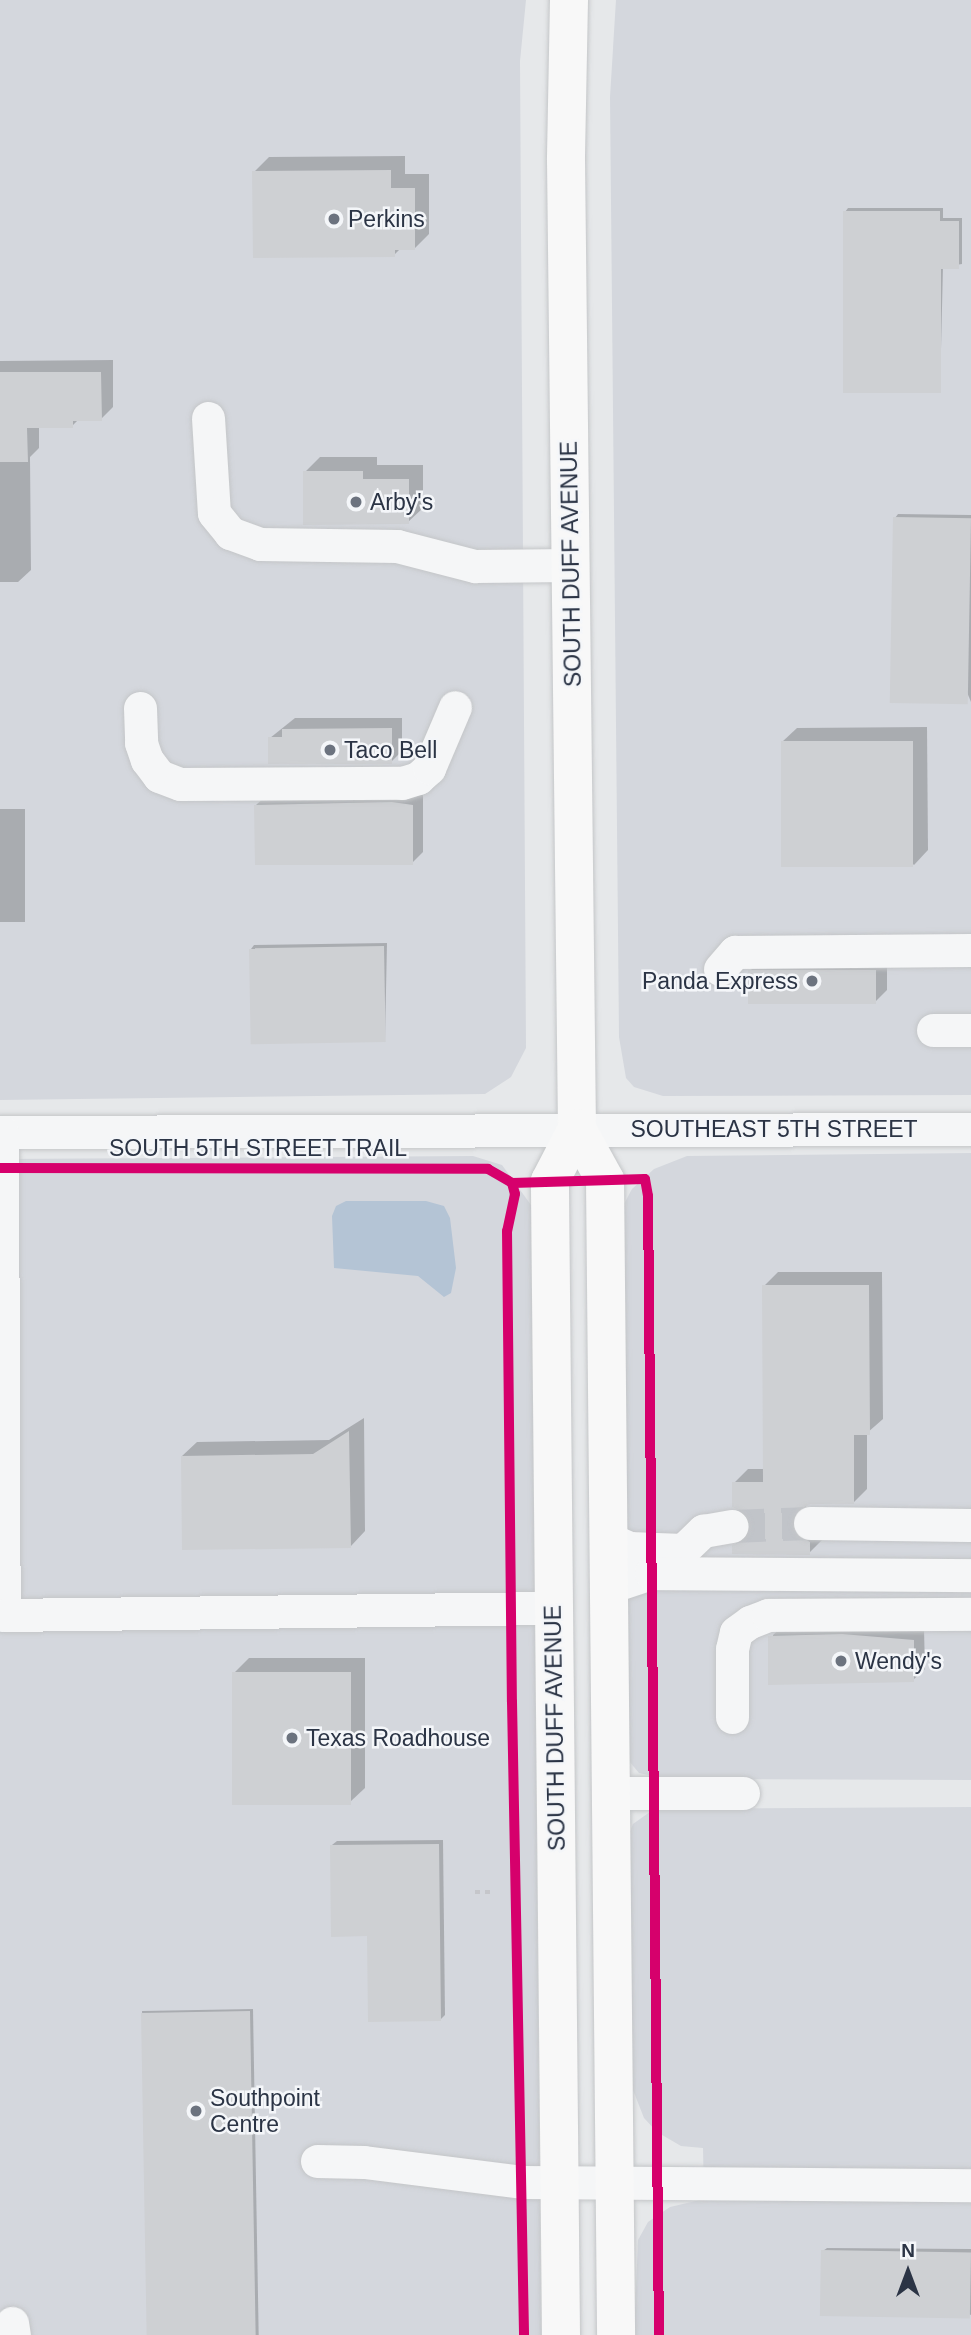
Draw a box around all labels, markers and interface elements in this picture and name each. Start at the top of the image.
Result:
place label: Perkins [348,205,425,233]
marker: Perkins [326,211,342,227]
street label: SOUTH DUFF AVENUE [555,440,587,688]
place label: Arby's [370,488,433,516]
marker: Arby's [348,494,364,510]
place label: Taco Bell [344,736,437,764]
marker: Taco Bell [322,742,338,758]
place label: Panda Express [642,967,798,995]
marker: Panda Express [804,973,820,989]
street label: SOUTHEAST 5TH STREET [630,1115,918,1143]
street label: SOUTH 5TH STREET TRAIL [108,1134,408,1162]
street label: SOUTH DUFF AVENUE [539,1604,571,1852]
place label: Wendy's [855,1647,942,1675]
marker: Wendy's [833,1653,849,1669]
place label: Texas Roadhouse [306,1724,490,1752]
marker: Texas Roadhouse [284,1730,300,1746]
place label: Southpoint Centre [210,2084,320,2138]
marker: Southpoint Centre [188,2103,204,2119]
north arrow [873,2237,943,2307]
text: N [901,2240,915,2261]

